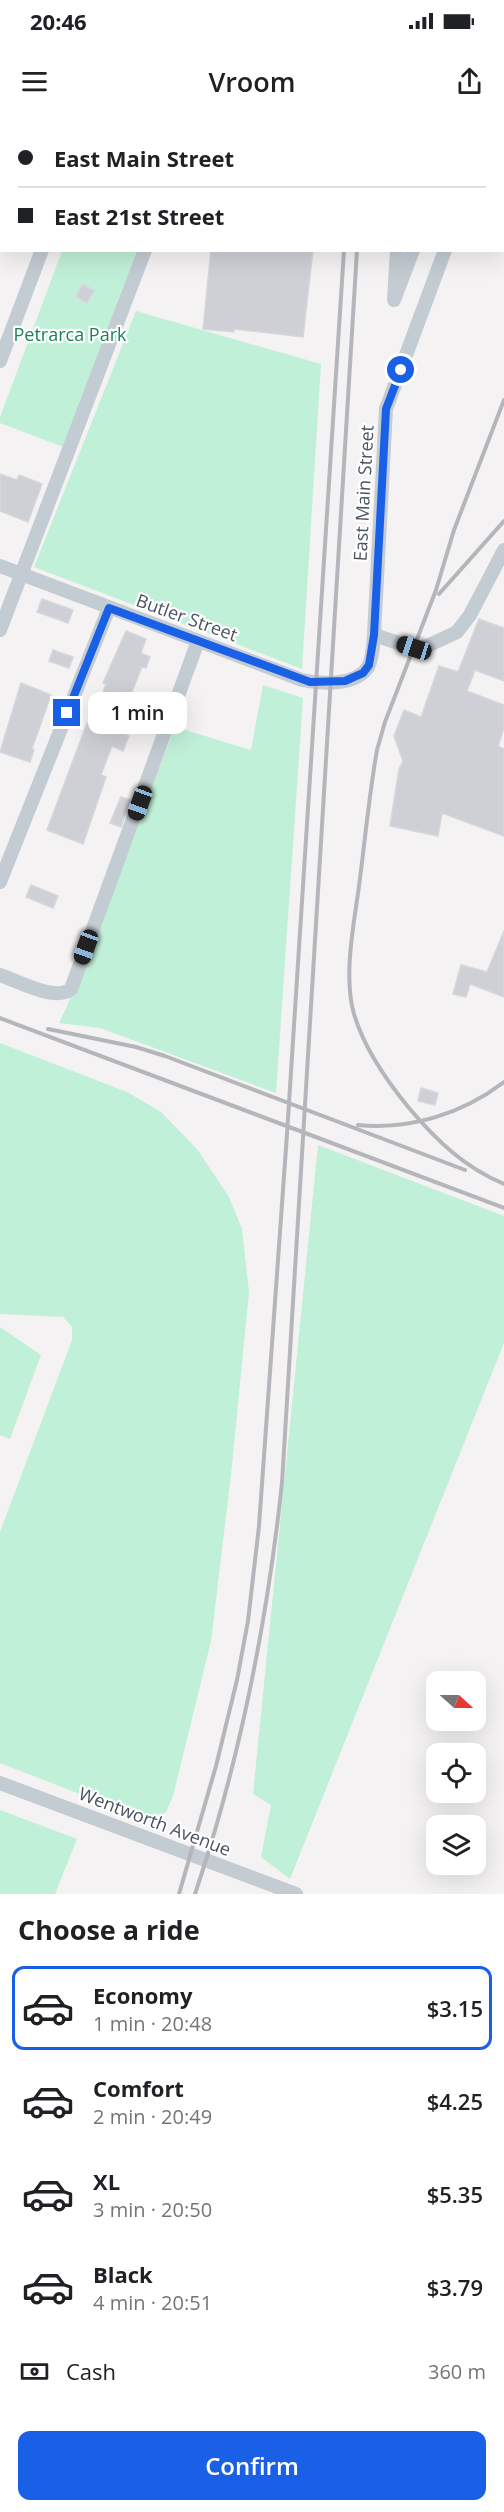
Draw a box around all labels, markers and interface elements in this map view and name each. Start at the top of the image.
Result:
text: 20:46 [30,6,87,36]
text: Vroom [208,63,296,100]
icon: menu [18,65,51,98]
icon: share [453,65,486,98]
text: East Main Street [54,143,234,173]
text: East 21st Street [54,201,224,231]
park label: Petrarca Park [13,322,127,346]
route start [387,356,414,383]
street label: East Main Street [347,424,379,562]
street label: Butler Street [133,588,241,646]
car [394,634,434,662]
callout: 1 min [88,692,187,734]
route end [53,699,80,726]
text: 1 min [111,699,165,726]
car [125,783,155,823]
car [71,927,101,967]
north arrow [426,1671,486,1731]
map controls [426,1671,486,1875]
button: locate [426,1743,486,1803]
street label: Wentworth Avenue [75,1781,235,1861]
button: layers [426,1815,486,1875]
text: Choose a ride [18,1911,200,1948]
text: Economy [93,1980,192,2010]
icon: car [21,1981,75,2035]
text: $3.15 [427,1993,483,2023]
text: 1 min · 20:48 [93,2010,212,2037]
text: Comfort [93,2073,184,2103]
icon: car [21,2074,75,2128]
text: $4.25 [427,2086,483,2116]
text: 2 min · 20:49 [93,2103,212,2130]
text: XL [93,2166,120,2196]
icon: car [21,2167,75,2221]
text: $5.35 [427,2179,483,2209]
text: 3 min · 20:50 [93,2196,212,2223]
text: Black [93,2259,153,2289]
icon: car [21,2260,75,2314]
text: $3.79 [427,2272,483,2302]
text: 4 min · 20:51 [93,2289,212,2316]
icon: cash [18,2355,51,2388]
text: Cash [66,2356,116,2386]
text: 360 m [428,2358,486,2385]
button: Confirm [18,2431,486,2500]

